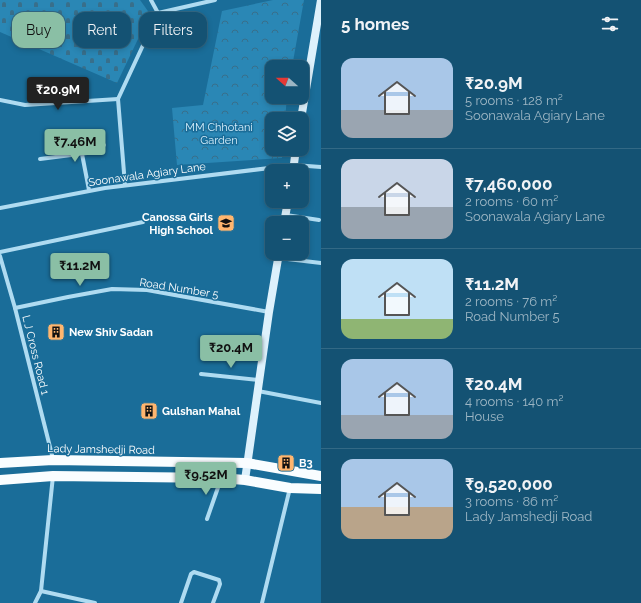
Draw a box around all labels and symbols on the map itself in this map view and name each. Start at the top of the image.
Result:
north arrow [265,60,309,104]
pin: ₹20.9M [25,77,91,111]
park label: MM Chhotani Garden [185,121,253,147]
pin: ₹7.46M [42,129,108,163]
street label: Soonawala Agiary Lane [88,160,207,189]
place label: Canossa Girls High School [142,211,214,237]
school or university icon: Canossa Girls High School [216,213,236,233]
pin: ₹11.2M [47,253,113,287]
street label: Road Number 5 [138,276,219,301]
street label: L J Cross Road 1 [19,314,52,397]
building icon: New Shiv Sadan [46,322,66,342]
place label: New Shiv Sadan [69,326,153,339]
pin: ₹20.4M [198,335,264,369]
building icon: Gulshan Mahal [139,401,159,421]
place label: Gulshan Mahal [162,405,241,418]
street label: Lady Jamshedji Road [47,442,155,457]
building icon: B3 [276,453,296,473]
place label: B3 [299,457,313,470]
pin: ₹9.52M [173,462,239,496]

